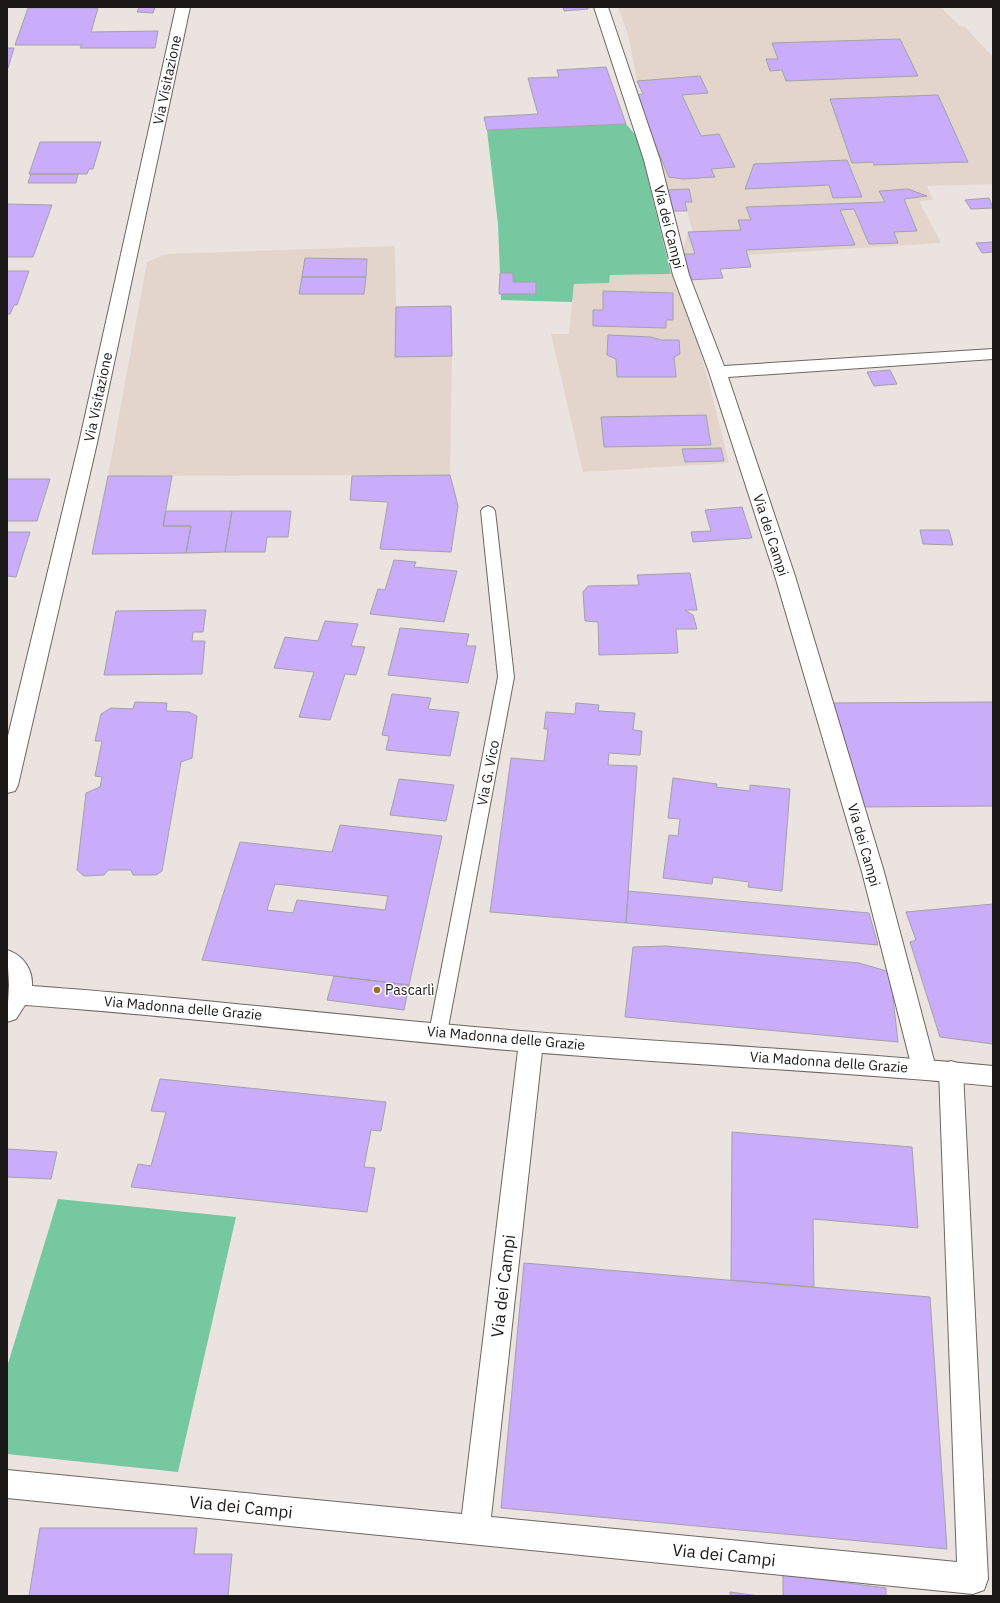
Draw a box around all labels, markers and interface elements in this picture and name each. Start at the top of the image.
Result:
street label: Via Visitazione [149,33,185,126]
street label: Via dei Campi [650,183,688,271]
street label: Via Visitazione [80,350,116,443]
street label: Via dei Campi [749,492,793,578]
street label: Via G. Vico [473,739,503,807]
street label: Via dei Campi [844,801,884,889]
place label: Pascarlì [385,981,435,999]
marker: Pascarlì [372,985,382,995]
street label: Via Madonna delle Grazie [103,992,263,1024]
street label: Via Madonna delle Grazie [426,1022,586,1054]
street label: Via Madonna delle Grazie [749,1047,909,1077]
street label: Via dei Campi [486,1233,520,1339]
street label: Via dei Campi [188,1491,294,1523]
street label: Via dei Campi [671,1539,777,1571]

